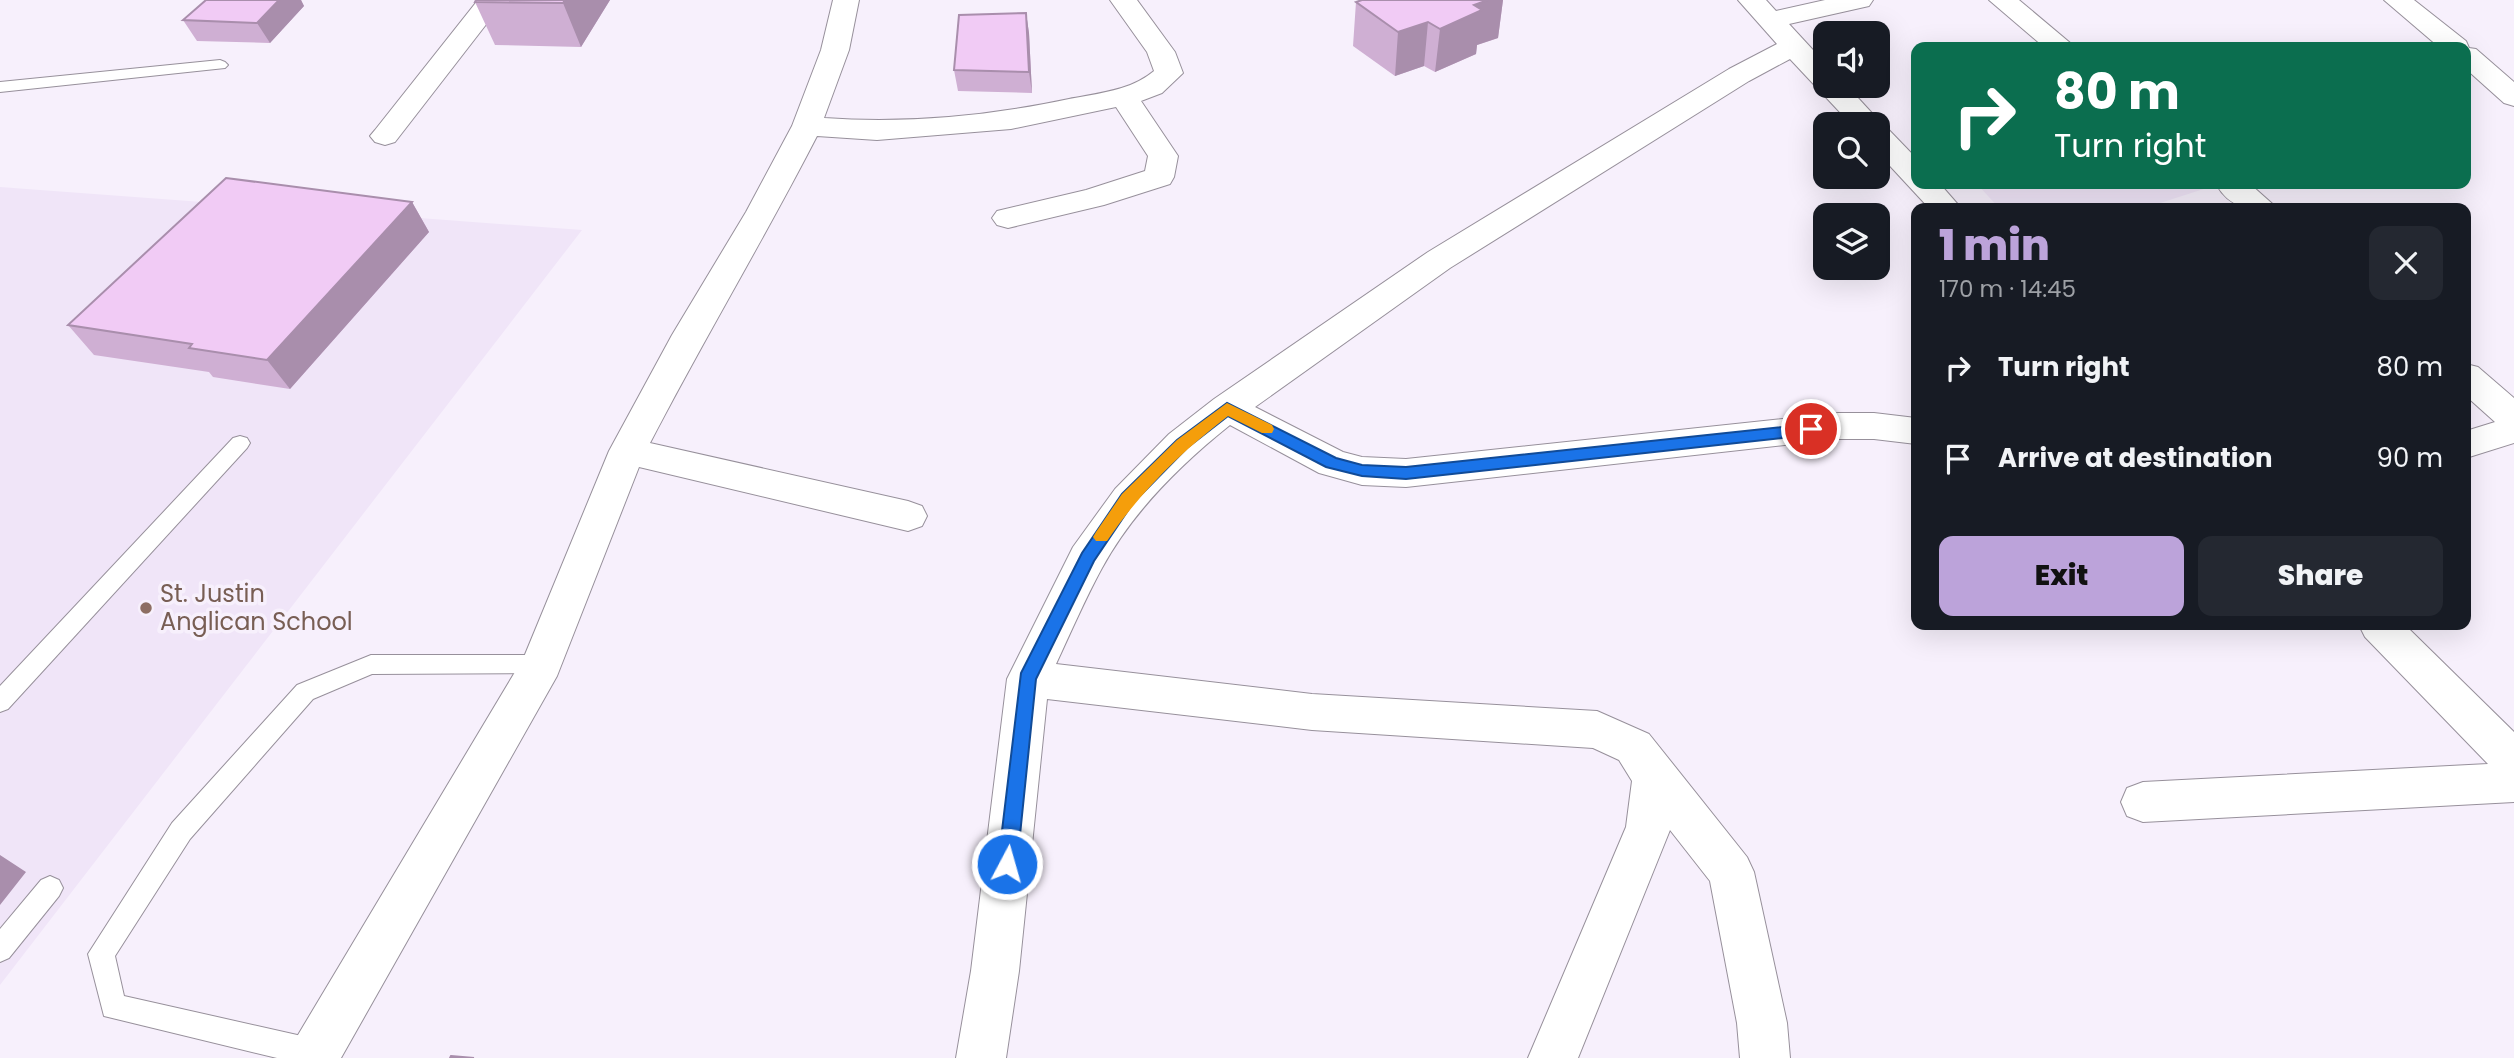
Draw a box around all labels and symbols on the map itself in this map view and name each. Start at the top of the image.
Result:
pin [1781,399,1841,459]
place label: St. Justin Anglican School [160,577,353,638]
marker: St. Justin Anglican School [138,600,154,616]
position arrow [970,827,1044,901]

